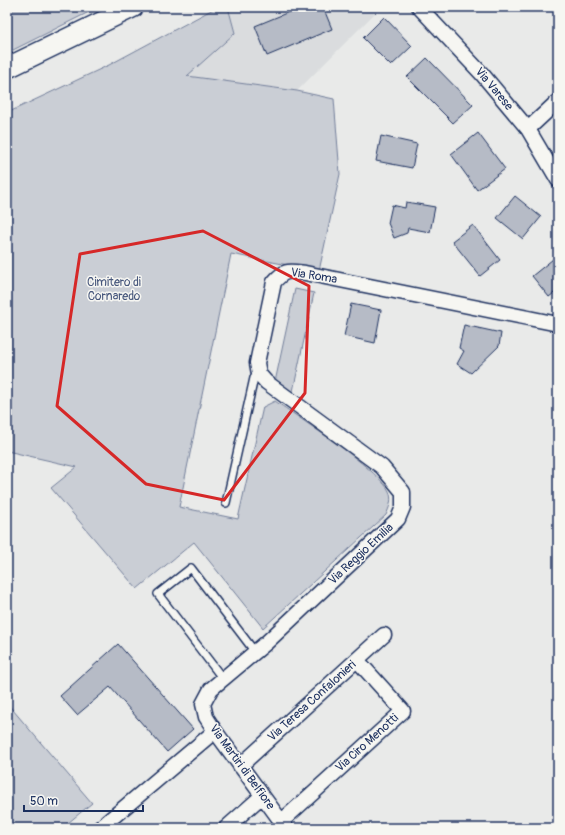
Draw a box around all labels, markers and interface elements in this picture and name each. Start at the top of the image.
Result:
street label: Via Varese [472,64,516,114]
street label: Via Roma [290,265,339,287]
park label: Cimitero di Cornaredo [87,275,141,304]
street label: Via Reggio Emilia [325,520,397,588]
street label: Via Teresa Confalonieri [265,657,359,745]
street label: Via Ciro Menotti [332,711,402,775]
street label: Via Martiri di Belfiore [206,721,278,813]
scale bar [24,787,143,813]
text: 50 m [30,794,58,809]

